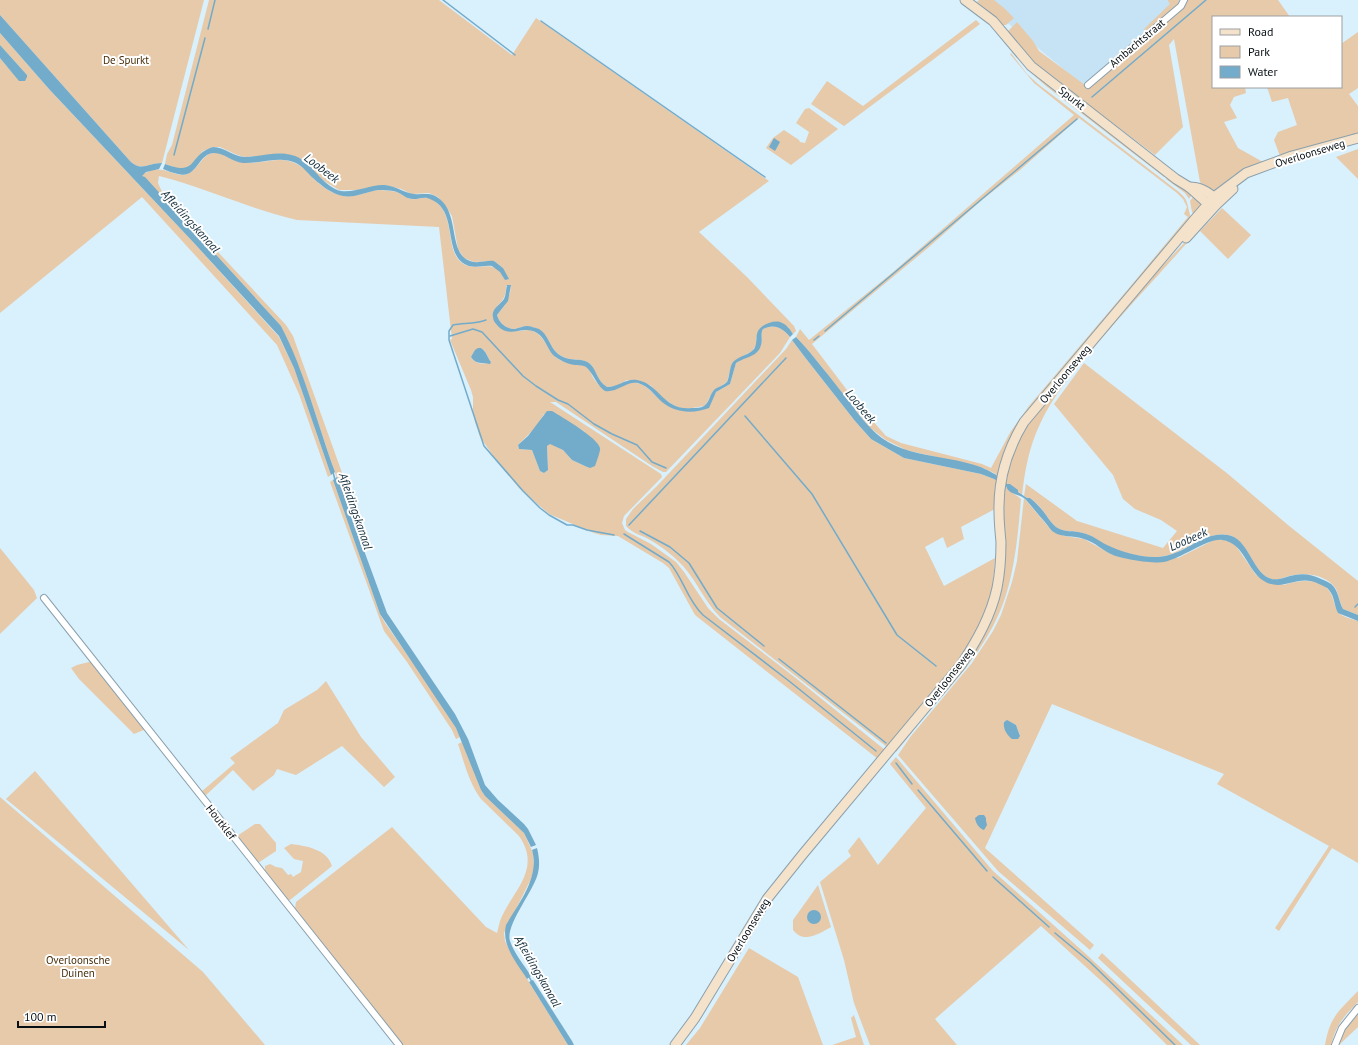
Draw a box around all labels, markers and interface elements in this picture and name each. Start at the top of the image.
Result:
street label: Ambachtstraat [1106,16,1168,70]
legend [1212,16,1342,88]
text: Road [1248,24,1273,39]
text: Park [1248,44,1270,59]
park label: De Spurkt [103,53,149,67]
text: Water [1248,64,1278,79]
street label: Spurkt [1056,83,1089,113]
street label: Overloonseweg [1273,136,1347,170]
water label: Loobeek [301,150,343,186]
water label: Afleidingskanaal [158,185,224,256]
street label: Overloonseweg [1036,342,1094,406]
water label: Loobeek [842,386,880,427]
water label: Afleidingskanaal [336,470,376,552]
water label: Loobeek [1167,524,1210,554]
street label: Overloonseweg [921,644,977,710]
street label: Houtklef [203,802,239,843]
street label: Overloonseweg [723,895,773,965]
water label: Afleidingskanaal [511,932,565,1010]
park label: Overloonsche Duinen [46,953,110,980]
scale bar [18,1003,105,1029]
text: 100 m [24,1009,57,1024]

